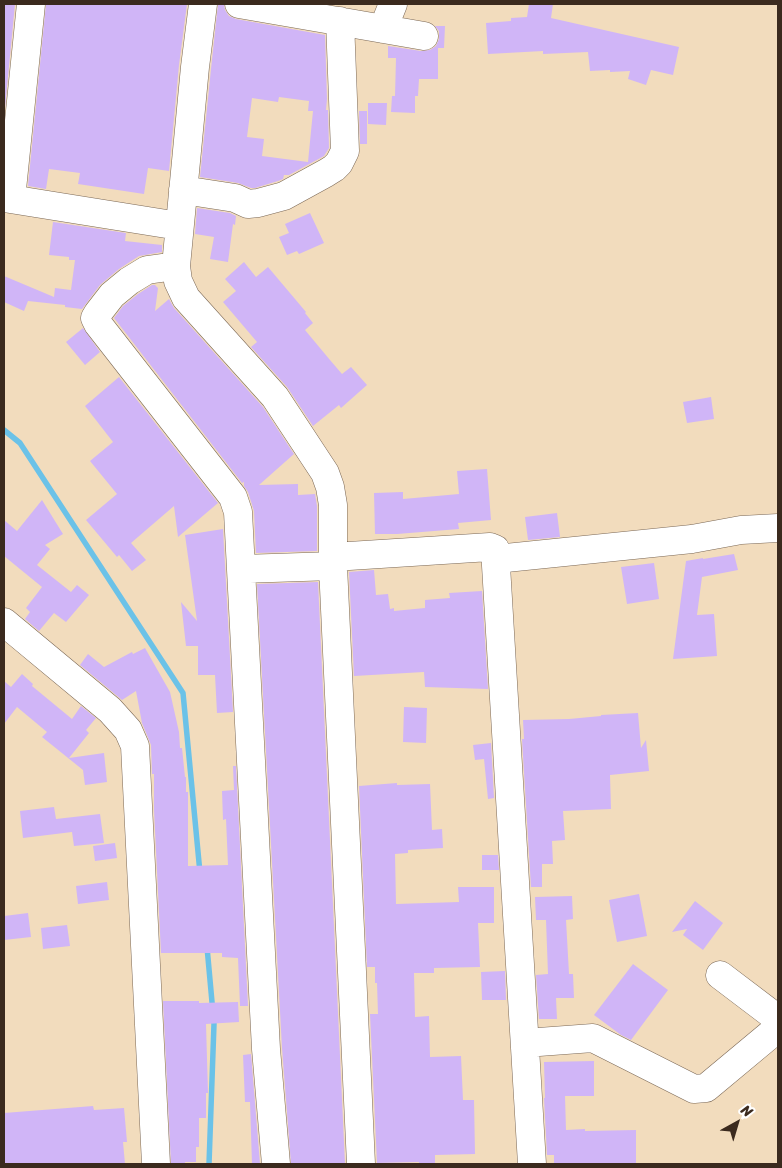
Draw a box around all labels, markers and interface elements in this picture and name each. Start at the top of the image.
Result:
north arrow [712,1098,762,1148]
text: N [735,1098,758,1124]

